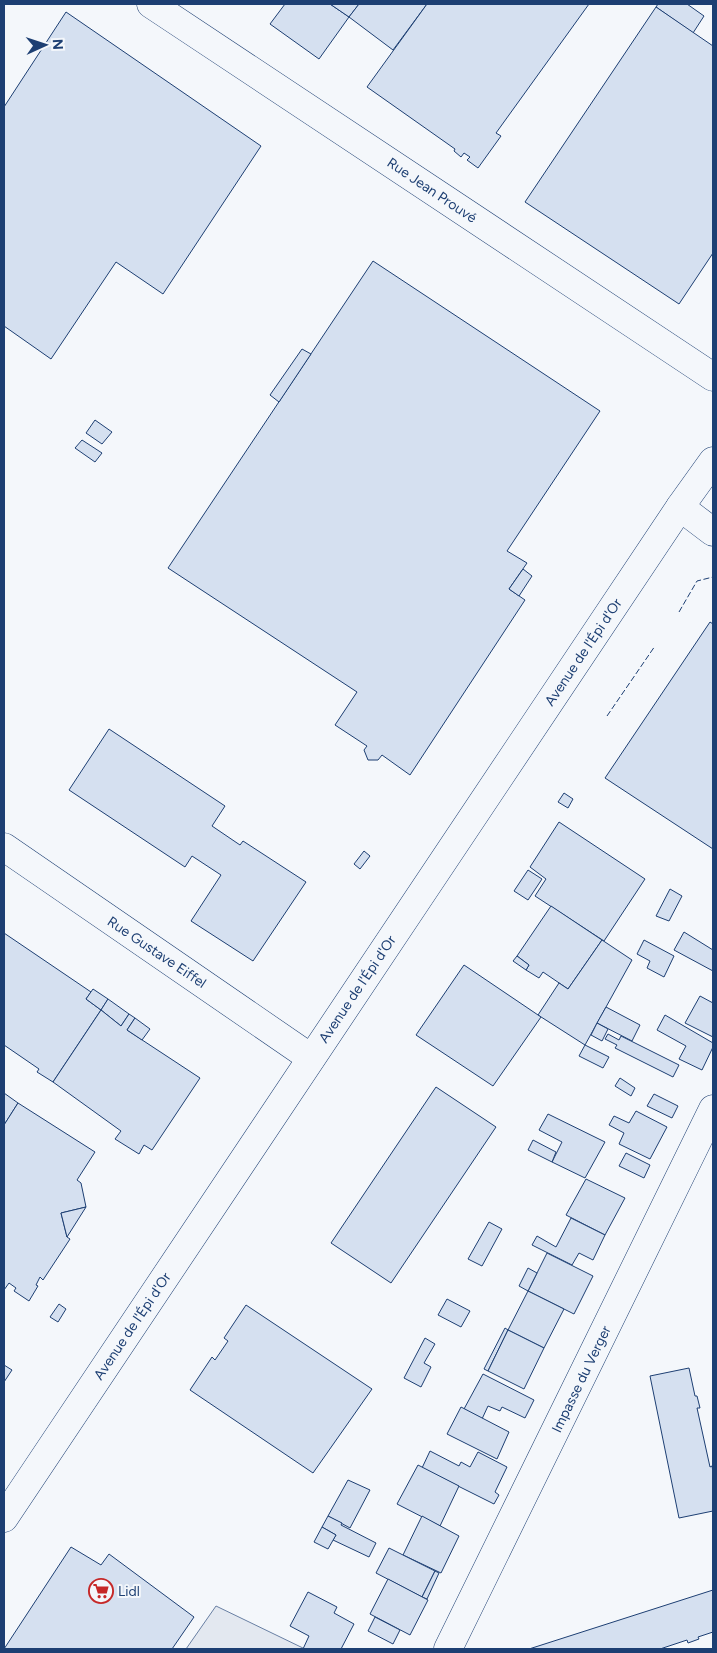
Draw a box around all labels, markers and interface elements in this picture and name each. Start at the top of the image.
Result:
north arrow [20,20,70,70]
text: N [49,38,66,50]
street label: Rue Jean Prouvé [384,154,480,227]
street label: Avenue de l'Épi d'Or [541,595,626,709]
street label: Rue Gustave Eiffel [104,913,209,992]
street label: Avenue de l'Épi d'Or [315,932,400,1046]
street label: Avenue de l'Épi d'Or [90,1269,175,1383]
street label: Impasse du Verger [548,1323,615,1435]
supermarket icon: Lidl [88,1578,114,1604]
place label: Lidl [118,1583,140,1600]

